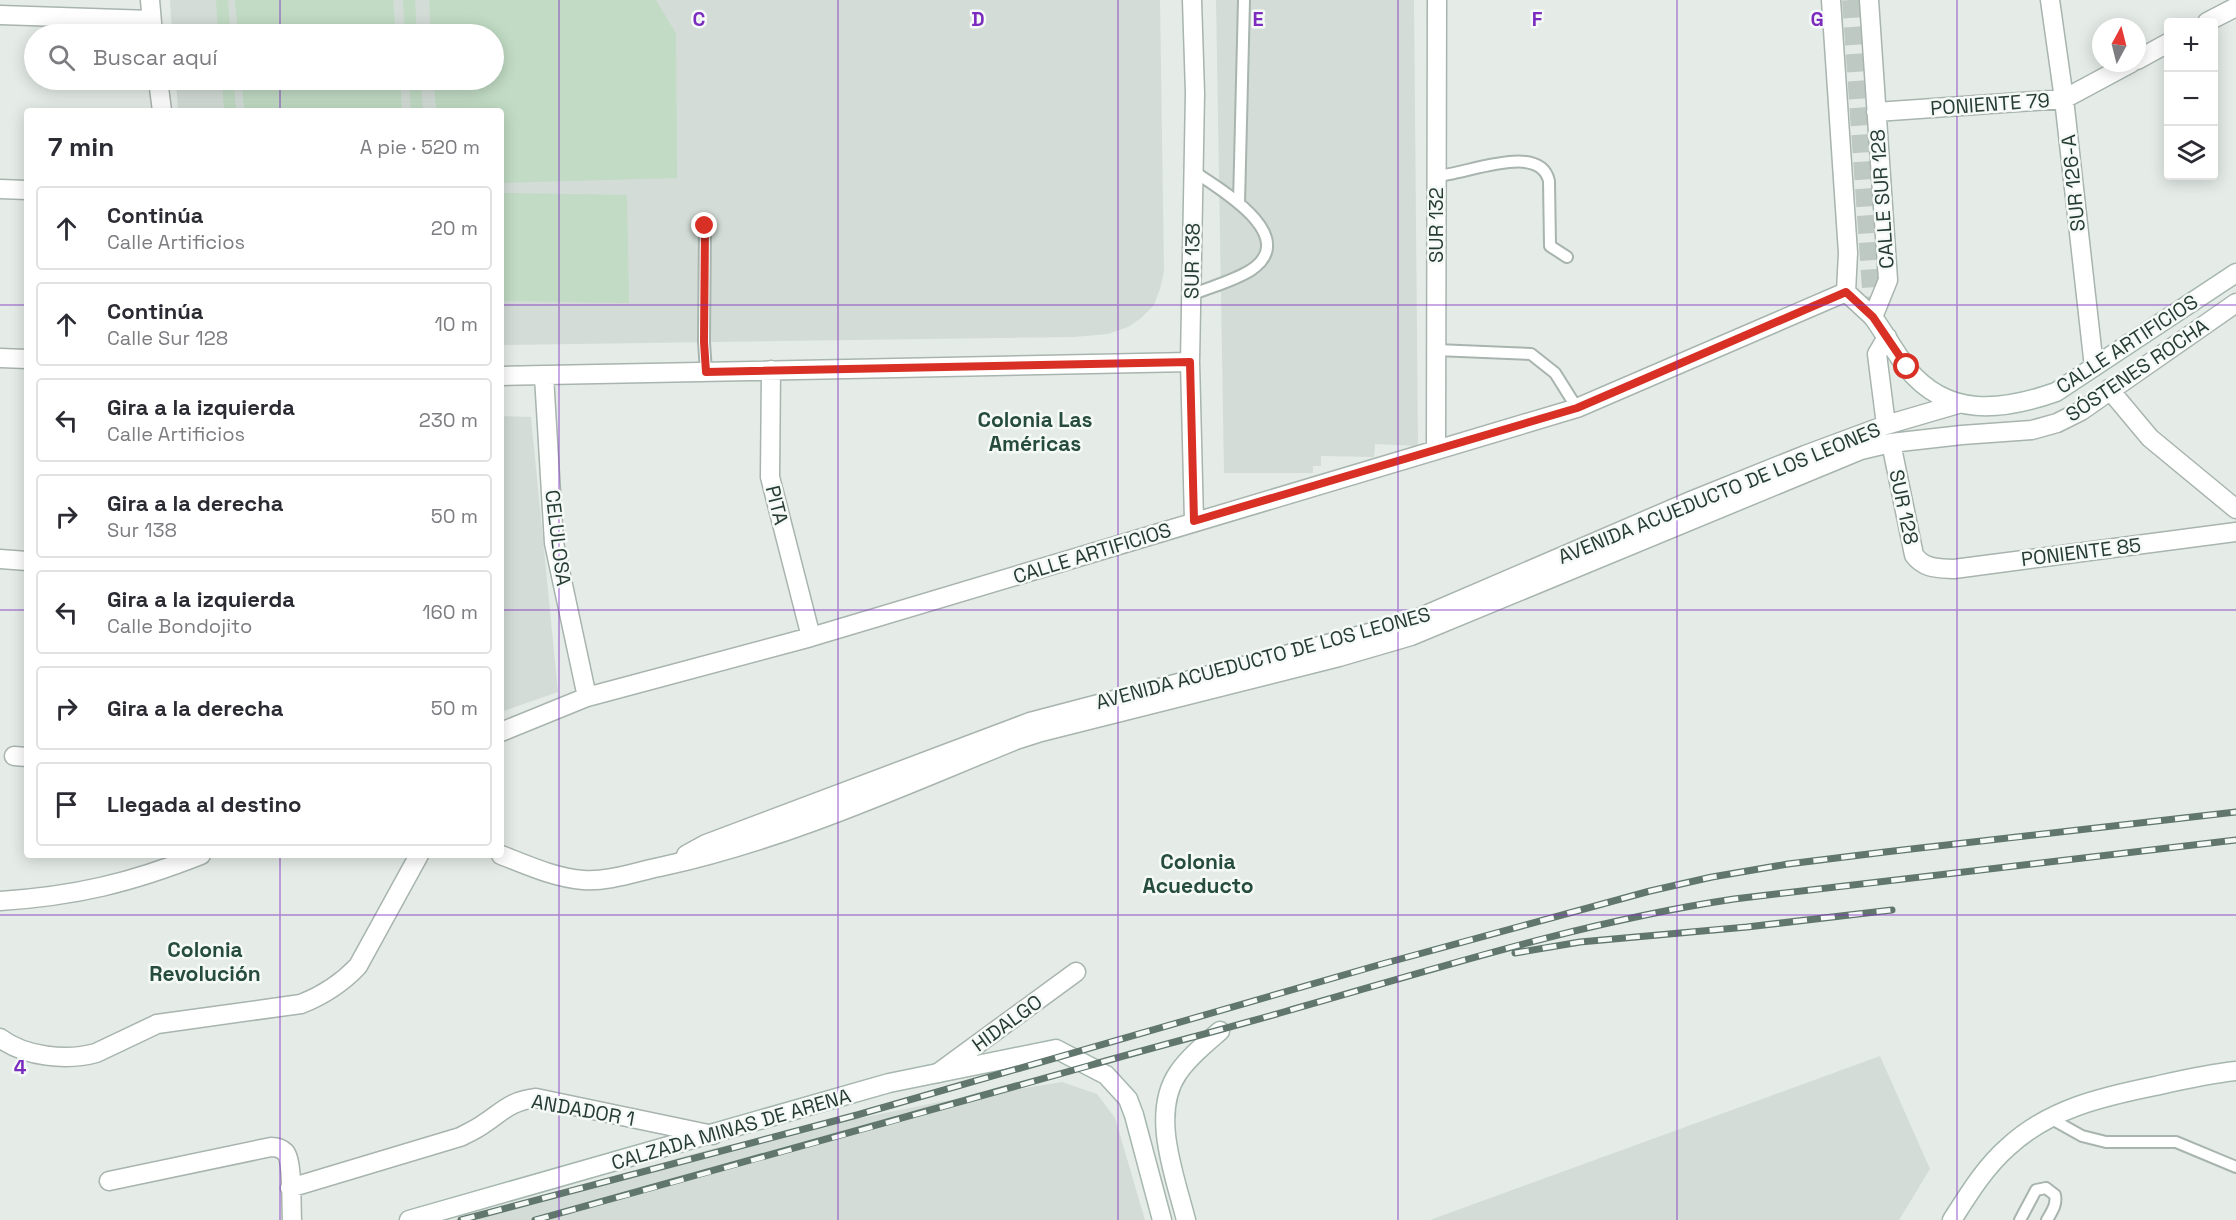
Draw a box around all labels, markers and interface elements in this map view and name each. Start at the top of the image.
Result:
text: C [693,6,706,32]
text: D [971,6,985,32]
text: E [1252,6,1264,32]
text: F [1532,6,1543,32]
text: G [1810,6,1824,32]
north arrow [2092,18,2146,72]
map controls [2164,18,2218,180]
button: + [2164,18,2218,72]
search box [24,24,504,90]
icon: search [45,41,78,74]
text: Buscar aquí [93,43,218,71]
button: − [2164,72,2218,126]
street label: PONIENTE 79 [1929,87,2051,121]
button: layers [2164,126,2218,180]
street label: CALLE SUR 128 [1864,128,1900,270]
text: 7 min [48,130,114,164]
street label: SUR 126-A [2055,133,2091,233]
text: A pie · 520 m [360,134,480,160]
street label: SUR 132 [1423,187,1449,263]
text: Continúa [107,201,203,229]
icon: ahead [50,212,83,245]
route end [691,212,717,238]
text: 20 m [431,215,478,241]
street label: SUR 138 [1178,223,1206,299]
text: Calle Artificios [107,229,245,255]
street label: CALLE ARTIFICIOS [2051,288,2203,400]
text: Continúa [107,297,203,325]
icon: ahead [50,308,83,341]
text: 10 m [434,311,478,337]
street label: SÓSTENES ROCHA [2061,312,2214,427]
text: Calle Sur 128 [107,325,228,351]
route start [1893,353,1919,379]
text: Gira a la izquierda [107,393,295,421]
icon: left [50,404,83,437]
district label: Colonia Las Américas [977,406,1093,457]
text: 230 m [419,407,478,433]
street label: AVENIDA ACUEDUCTO DE LOS LEONES [1554,416,1884,570]
text: Calle Artificios [107,421,245,447]
street label: SUR 128 [1883,467,1925,547]
street label: PITA [760,483,795,528]
street label: CELULOSA [539,488,577,588]
text: Gira a la derecha [107,489,284,517]
icon: right [50,500,83,533]
text: 50 m [431,503,478,529]
text: Sur 138 [107,517,177,543]
street label: CALLE ARTIFICIOS [1010,517,1174,589]
street label: PONIENTE 85 [2020,532,2143,572]
text: Gira a la izquierda [107,585,295,613]
icon: left [50,596,83,629]
text: 160 m [422,599,478,625]
street label: AVENIDA ACUEDUCTO DE LOS LEONES [1093,601,1433,715]
text: Calle Bondojito [107,613,252,639]
icon: right [50,692,83,725]
text: Gira a la derecha [107,694,284,722]
text: 50 m [431,695,478,721]
icon: arrive [50,788,83,821]
text: Llegada al destino [107,790,301,818]
district label: Colonia Acueducto [1142,848,1254,899]
district label: Colonia Revolución [149,936,261,987]
street label: HIDALGO [967,989,1047,1057]
text: 4 [14,1054,27,1080]
street label: CALZADA MINAS DE ARENA [608,1082,854,1176]
street label: ANDADOR 1 [529,1088,637,1132]

